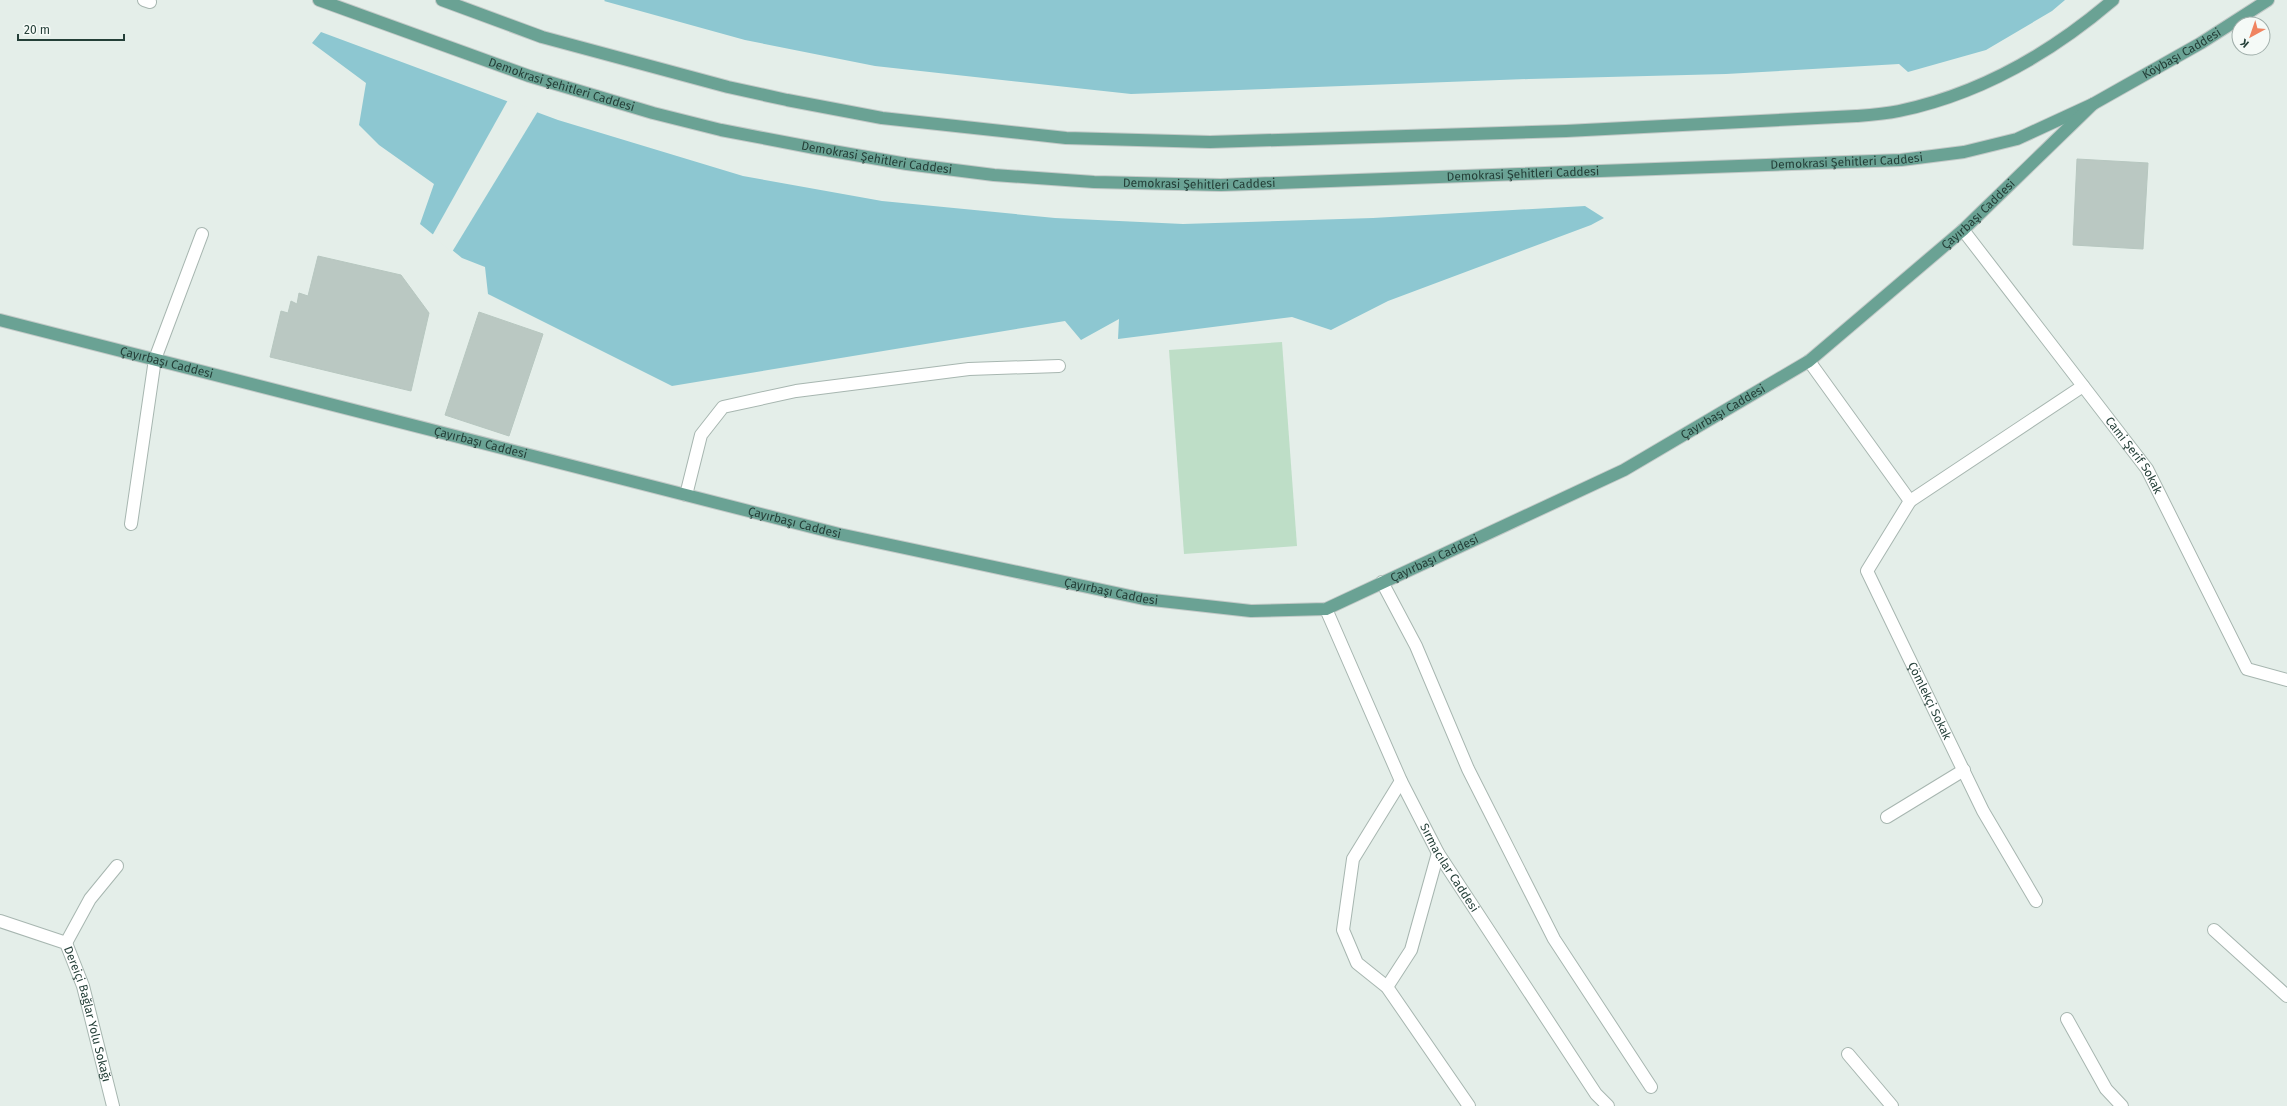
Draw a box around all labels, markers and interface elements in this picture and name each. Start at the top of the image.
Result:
scale bar [18,16,124,42]
north arrow [2231,16,2271,56]
text: 20 m [24,23,50,37]
street label: Köybaşı Caddesi [2140,25,2223,82]
text: K [2237,35,2252,50]
street label: Demokrasi Şehitleri Caddesi [487,55,636,114]
street label: Demokrasi Şehitleri Caddesi [800,139,953,177]
street label: Demokrasi Şehitleri Caddesi [1770,150,1924,172]
street label: Demokrasi Şehitleri Caddesi [1446,164,1599,184]
street label: Demokrasi Şehitleri Caddesi [1123,176,1276,192]
street label: Çayırbaşı Caddesi [1939,176,2018,252]
street label: Çayırbaşı Caddesi [119,344,215,381]
street label: Çayırbaşı Caddesi [1678,381,1768,442]
street label: Cami Şerif Sokak [2102,414,2166,497]
street label: Çayırbaşı Caddesi [433,424,529,461]
street label: Çayırbaşı Caddesi [747,504,842,541]
street label: Çayırbaşı Caddesi [1388,532,1481,585]
street label: Çayırbaşı Caddesi [1063,575,1159,608]
street label: Çömlekçi Sokak [1905,660,1955,743]
street label: Sırmacılar Caddesi [1417,821,1482,915]
street label: Dereiçi Bağlar Yolu Sokağı [61,944,114,1083]

